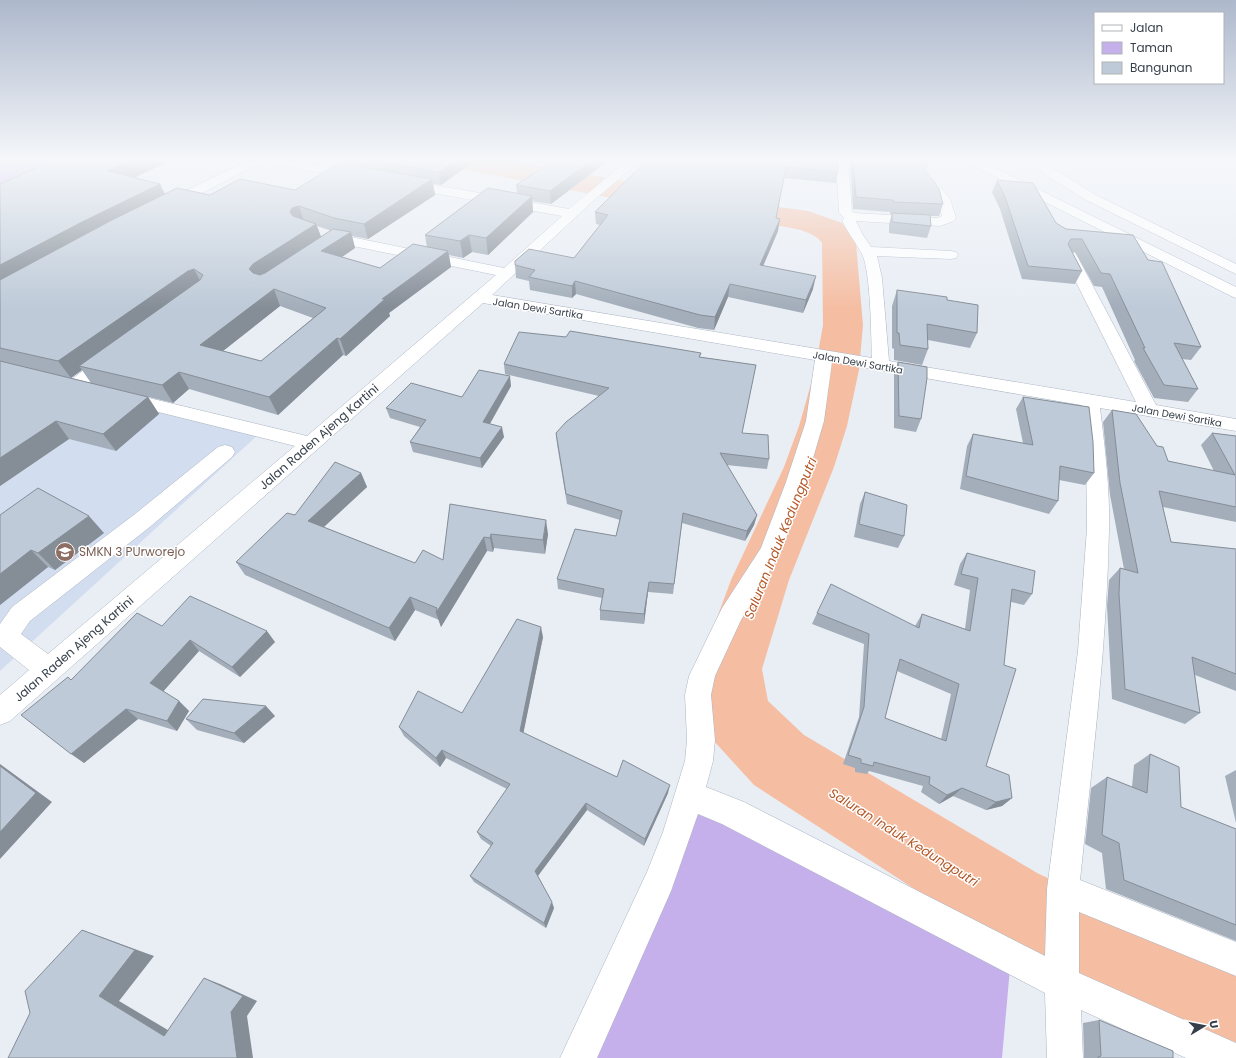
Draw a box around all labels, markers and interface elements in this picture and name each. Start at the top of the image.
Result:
legend [1094,12,1224,84]
text: Jalan [1130,19,1163,36]
text: Taman [1130,39,1173,56]
text: Bangunan [1130,59,1192,76]
street label: Jalan Dewi Sartika [492,294,584,323]
street label: Jalan Dewi Sartika [812,347,904,378]
street label: Jalan Raden Ajeng Kartini [255,380,382,493]
street label: Jalan Dewi Sartika [1131,400,1223,431]
water label: Saluran Induk Kedungputri [739,454,822,622]
school or university icon: SMKN 3 PUrworejo [54,541,76,563]
place label: SMKN 3 PUrworejo [79,543,185,560]
street label: Jalan Raden Ajeng Kartini [10,592,137,705]
water label: Saluran Induk Kedungputri [825,784,983,892]
north arrow [1184,1006,1224,1046]
text: U [1205,1019,1222,1030]

